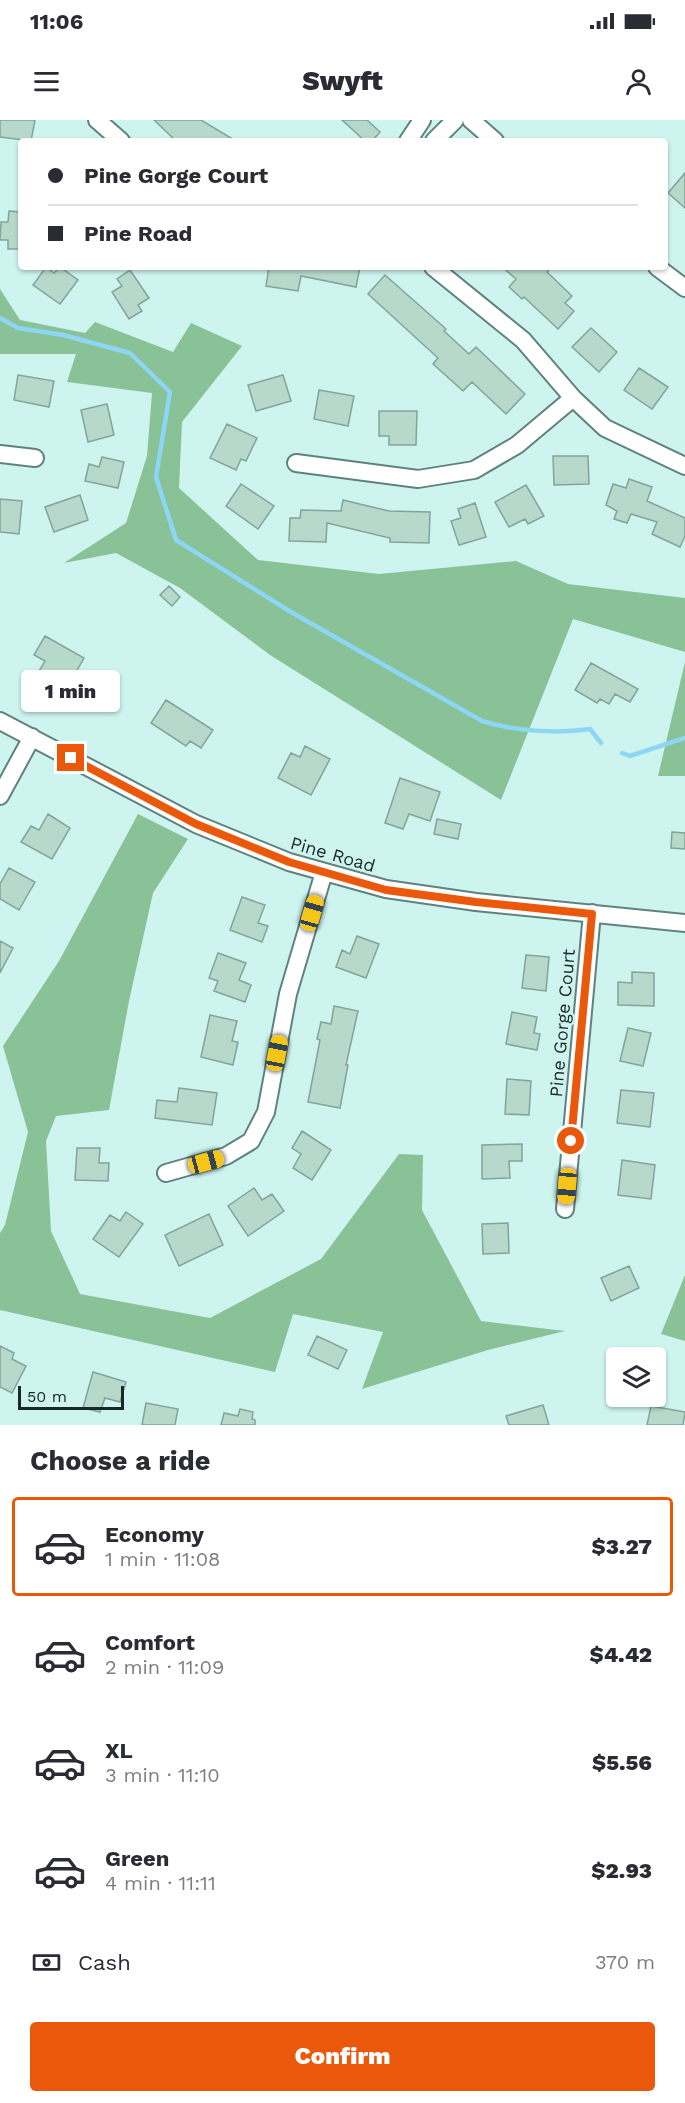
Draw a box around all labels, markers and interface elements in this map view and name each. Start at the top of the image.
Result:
text: 11:06 [30,9,83,34]
icon: menu [30,65,63,98]
text: Swyft [302,65,383,97]
icon: person [622,65,655,98]
text: Pine Gorge Court [84,163,268,188]
text: Pine Road [84,221,192,246]
callout: 1 min [22,671,121,713]
text: 1 min [45,679,96,703]
route end [57,744,84,771]
street label: Pine Road [288,832,378,876]
car [298,893,326,933]
street label: Pine Gorge Court [545,947,579,1098]
car [265,1034,289,1072]
route start [557,1127,584,1154]
car [186,1149,226,1175]
car [556,1167,578,1205]
map controls [606,1347,666,1407]
button: layers [606,1347,666,1407]
scale bar [18,1383,124,1410]
text: 50 m [27,1387,67,1406]
text: Choose a ride [30,1445,210,1477]
icon: car [33,1520,87,1574]
text: Economy [105,1522,204,1547]
text: $3.27 [591,1534,652,1559]
text: 1 min · 11:08 [105,1547,220,1571]
icon: car [33,1628,87,1682]
text: Comfort [105,1630,195,1655]
text: $4.42 [589,1642,652,1667]
text: 2 min · 11:09 [105,1655,224,1679]
icon: car [33,1736,87,1790]
text: XL [105,1738,133,1763]
text: $5.56 [592,1750,652,1775]
text: 3 min · 11:10 [105,1763,220,1787]
icon: car [33,1844,87,1898]
text: Green [105,1846,169,1871]
text: $2.93 [591,1858,652,1883]
text: 4 min · 11:11 [105,1871,216,1895]
icon: cash [30,1946,63,1979]
text: Cash [78,1950,131,1975]
text: 370 m [595,1950,655,1974]
button: Confirm [30,2022,655,2091]

